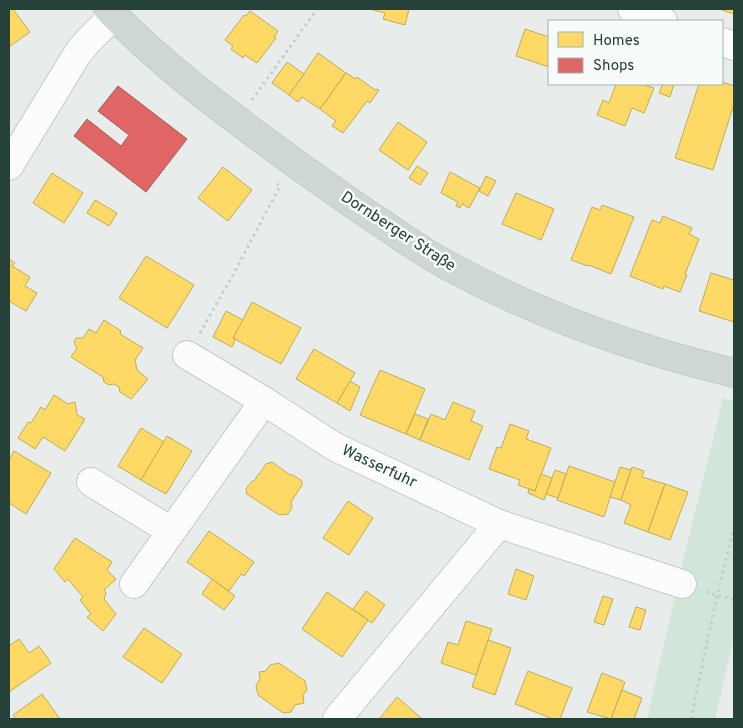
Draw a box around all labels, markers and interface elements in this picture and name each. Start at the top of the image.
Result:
legend [548,20,723,85]
text: Homes [593,32,640,51]
text: Shops [593,57,634,76]
street label: Dornberger Straße [337,187,459,277]
street label: Wasserfuhr [338,441,420,493]

